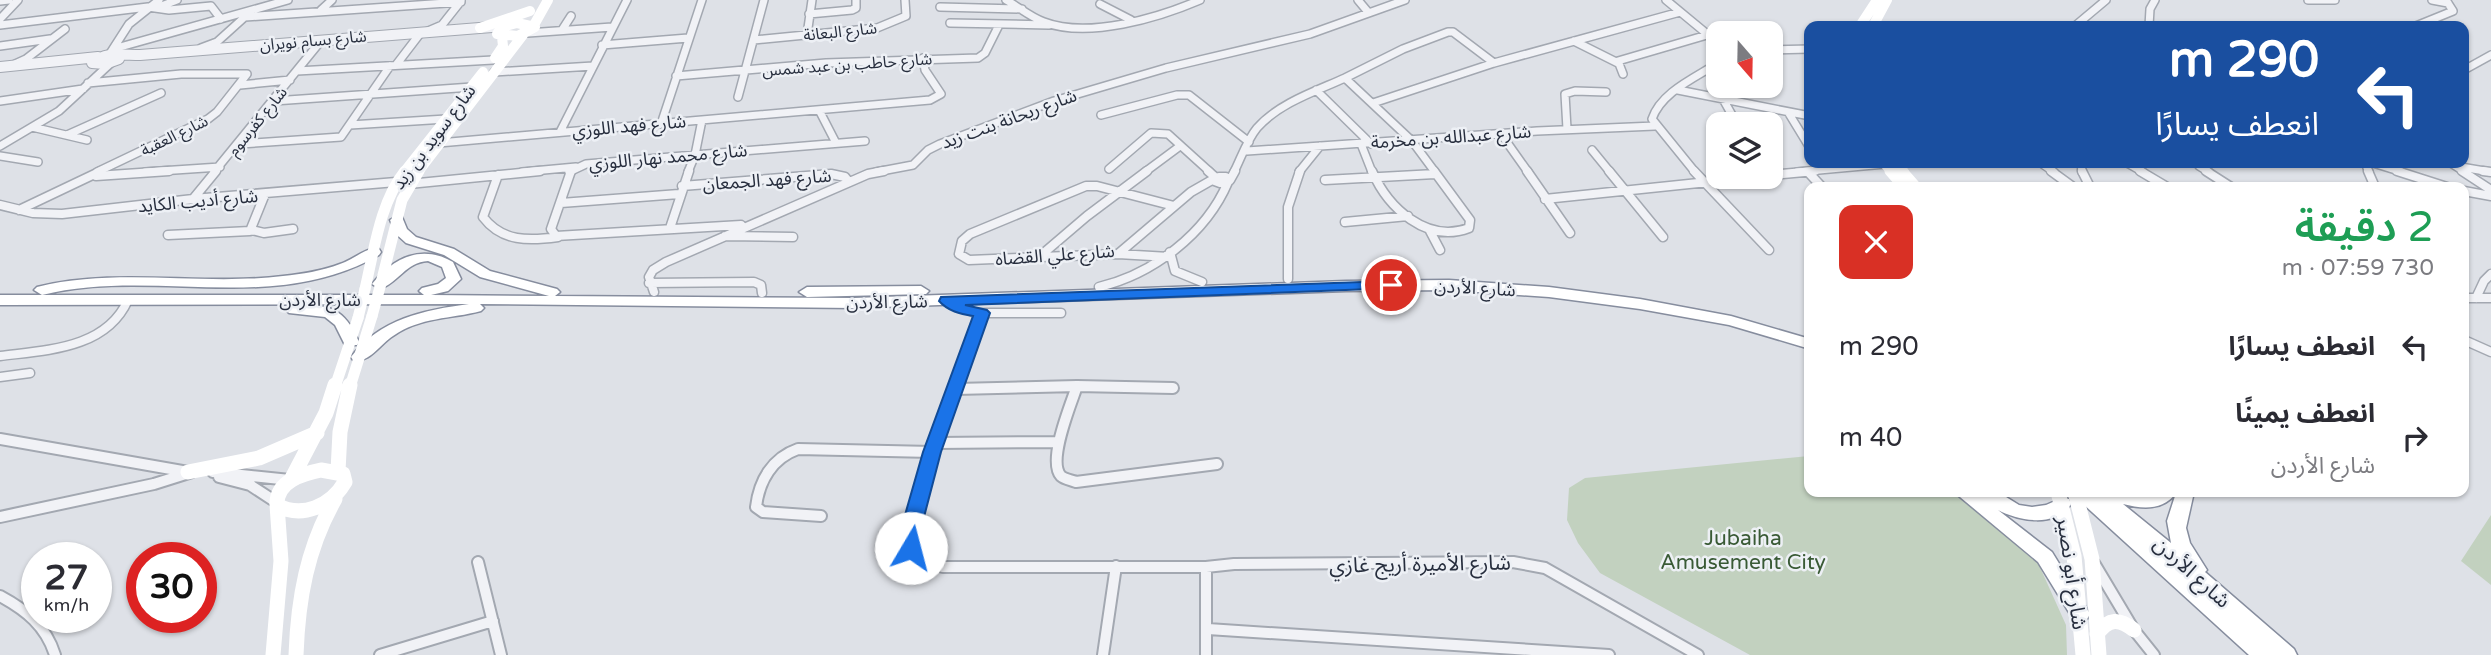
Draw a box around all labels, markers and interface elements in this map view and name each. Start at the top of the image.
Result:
street label: شارع البعانة [802,18,878,48]
north arrow [1706,21,1783,98]
map controls [1706,21,1783,189]
street label: شارع بسام نويران [259,26,368,58]
text: 290 m [2169,31,2319,90]
street label: شارع حاطب بن عبد شمس [761,49,933,83]
icon: left [2343,49,2434,140]
street label: شارع سويد بن زيد [387,80,483,196]
street label: شارع كفرسوم [224,83,293,162]
street label: شارع ريحانة بنت زيد [938,84,1081,157]
text: انعطف يسارًا [2155,106,2319,144]
street label: شارع فهد اللوزي [571,110,687,145]
street label: شارع العقبة [137,111,212,163]
button: layers [1706,112,1783,189]
street label: شارع عبدالله بن مخرمة [1370,120,1532,157]
street label: شارع محمد نهار اللوزي [588,139,748,178]
street label: شارع فهد الجمعان [702,165,832,198]
street label: شارع أديب الكايد [137,185,259,220]
text: 2 دقيقة [2295,202,2434,253]
button: close [1839,205,1913,279]
street label: شارع علي القضاه [995,240,1116,273]
text: 730 m · 07:59 [2282,254,2434,282]
pin [1361,255,1421,315]
icon: arrive [1372,266,1410,304]
street label: شارع الأردن [1434,275,1516,304]
street label: شارع الأردن [279,289,361,314]
street label: شارع الأردن [846,290,928,317]
icon: left [2396,328,2434,366]
text: 290 m [1839,331,1919,362]
text: انعطف يسارًا [2229,331,2375,362]
text: انعطف يمينًا [2235,398,2375,429]
icon: right [2396,419,2434,457]
text: 40 m [1839,422,1902,453]
text: شارع الأردن [2271,452,2375,480]
position arrow [874,511,948,585]
street label: شارع أبو نصير [2049,514,2092,632]
park label: Jubaiha Amusement City [1660,526,1826,575]
street label: شارع الأردن [2147,531,2235,615]
speed limit sign: 30 [126,542,217,633]
street label: شارع الأميرة أريج غازي [1329,550,1511,581]
text: 27 [45,557,88,599]
text: km/h [44,594,89,616]

